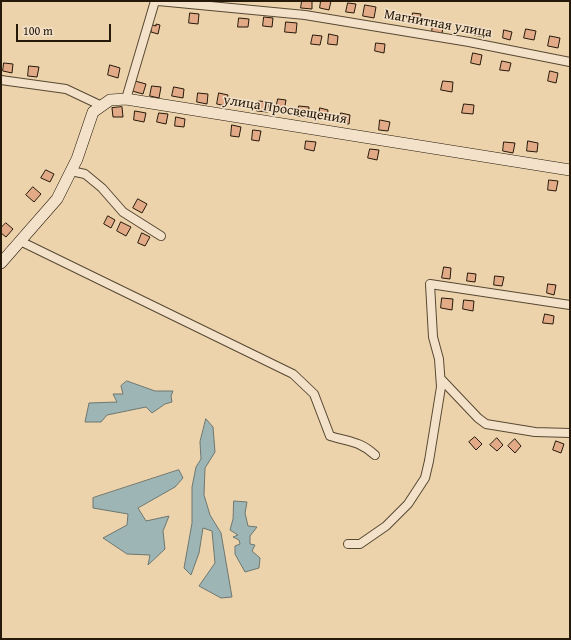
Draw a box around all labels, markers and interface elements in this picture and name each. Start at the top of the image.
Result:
street label: Магнитная улица [383,6,493,42]
scale bar [18,16,113,42]
text: 100 m [23,22,53,39]
street label: улица Просвещения [222,92,348,128]

